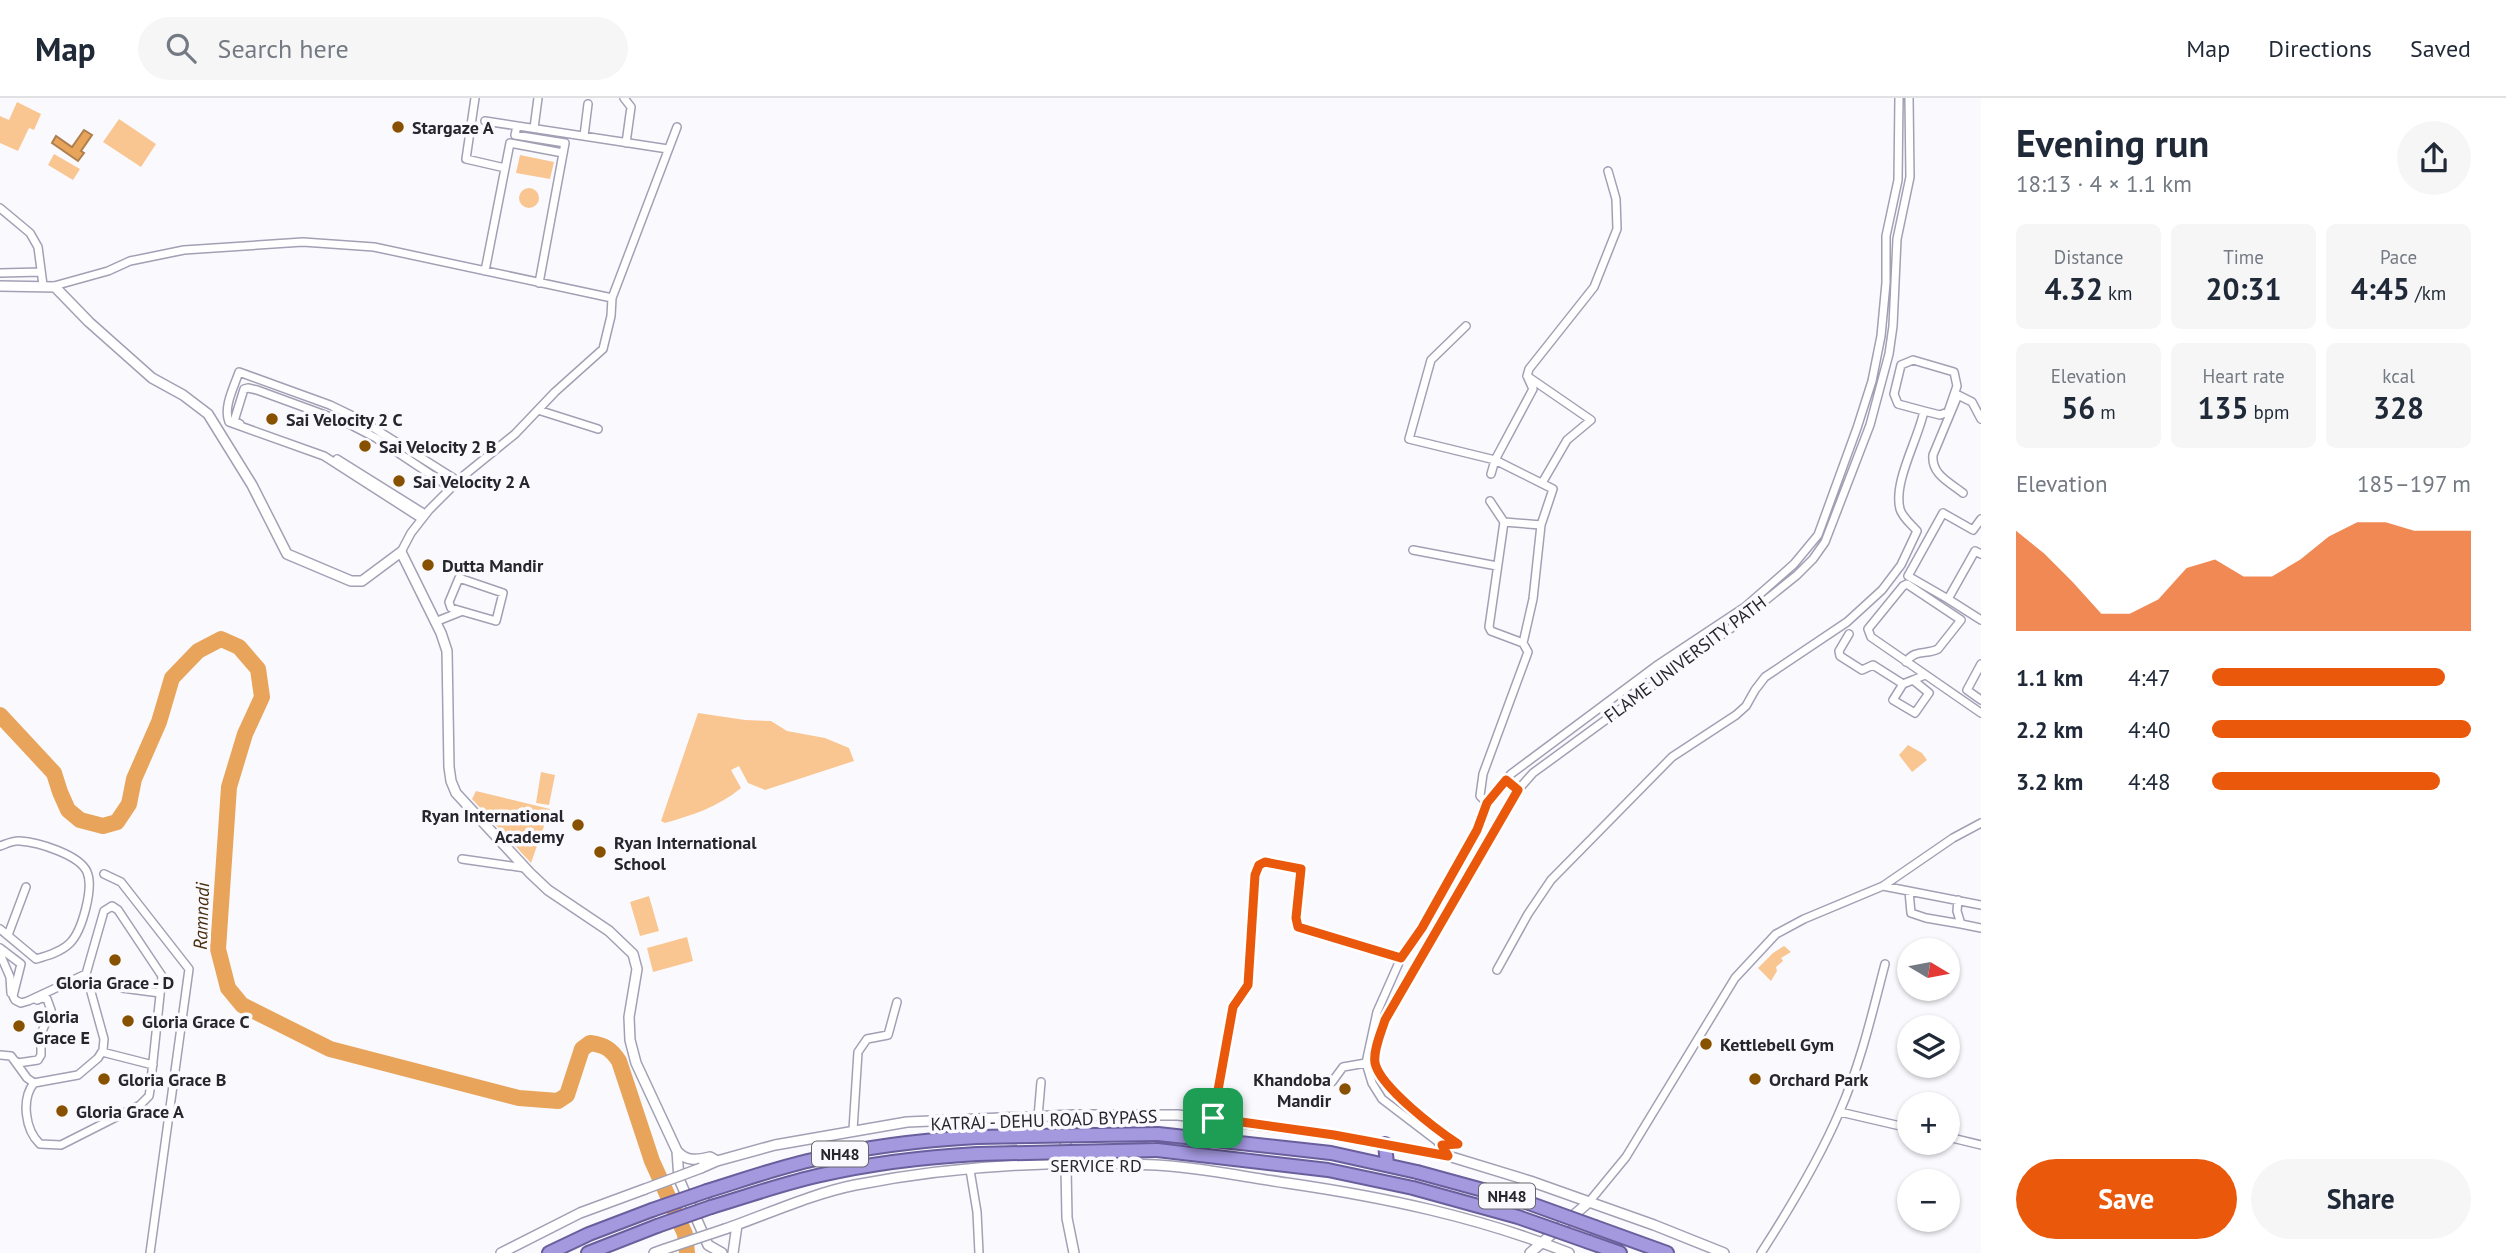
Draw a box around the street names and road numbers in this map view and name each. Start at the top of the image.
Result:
street label: FLAME UNIVERSITY PATH [1599,591,1771,727]
street label: KATRAJ - DEHU ROAD BYPASS [930,1105,1158,1135]
road number: NH48 [812,1142,868,1166]
street label: SERVICE RD [1050,1154,1142,1177]
road number: NH48 [1479,1184,1535,1208]

